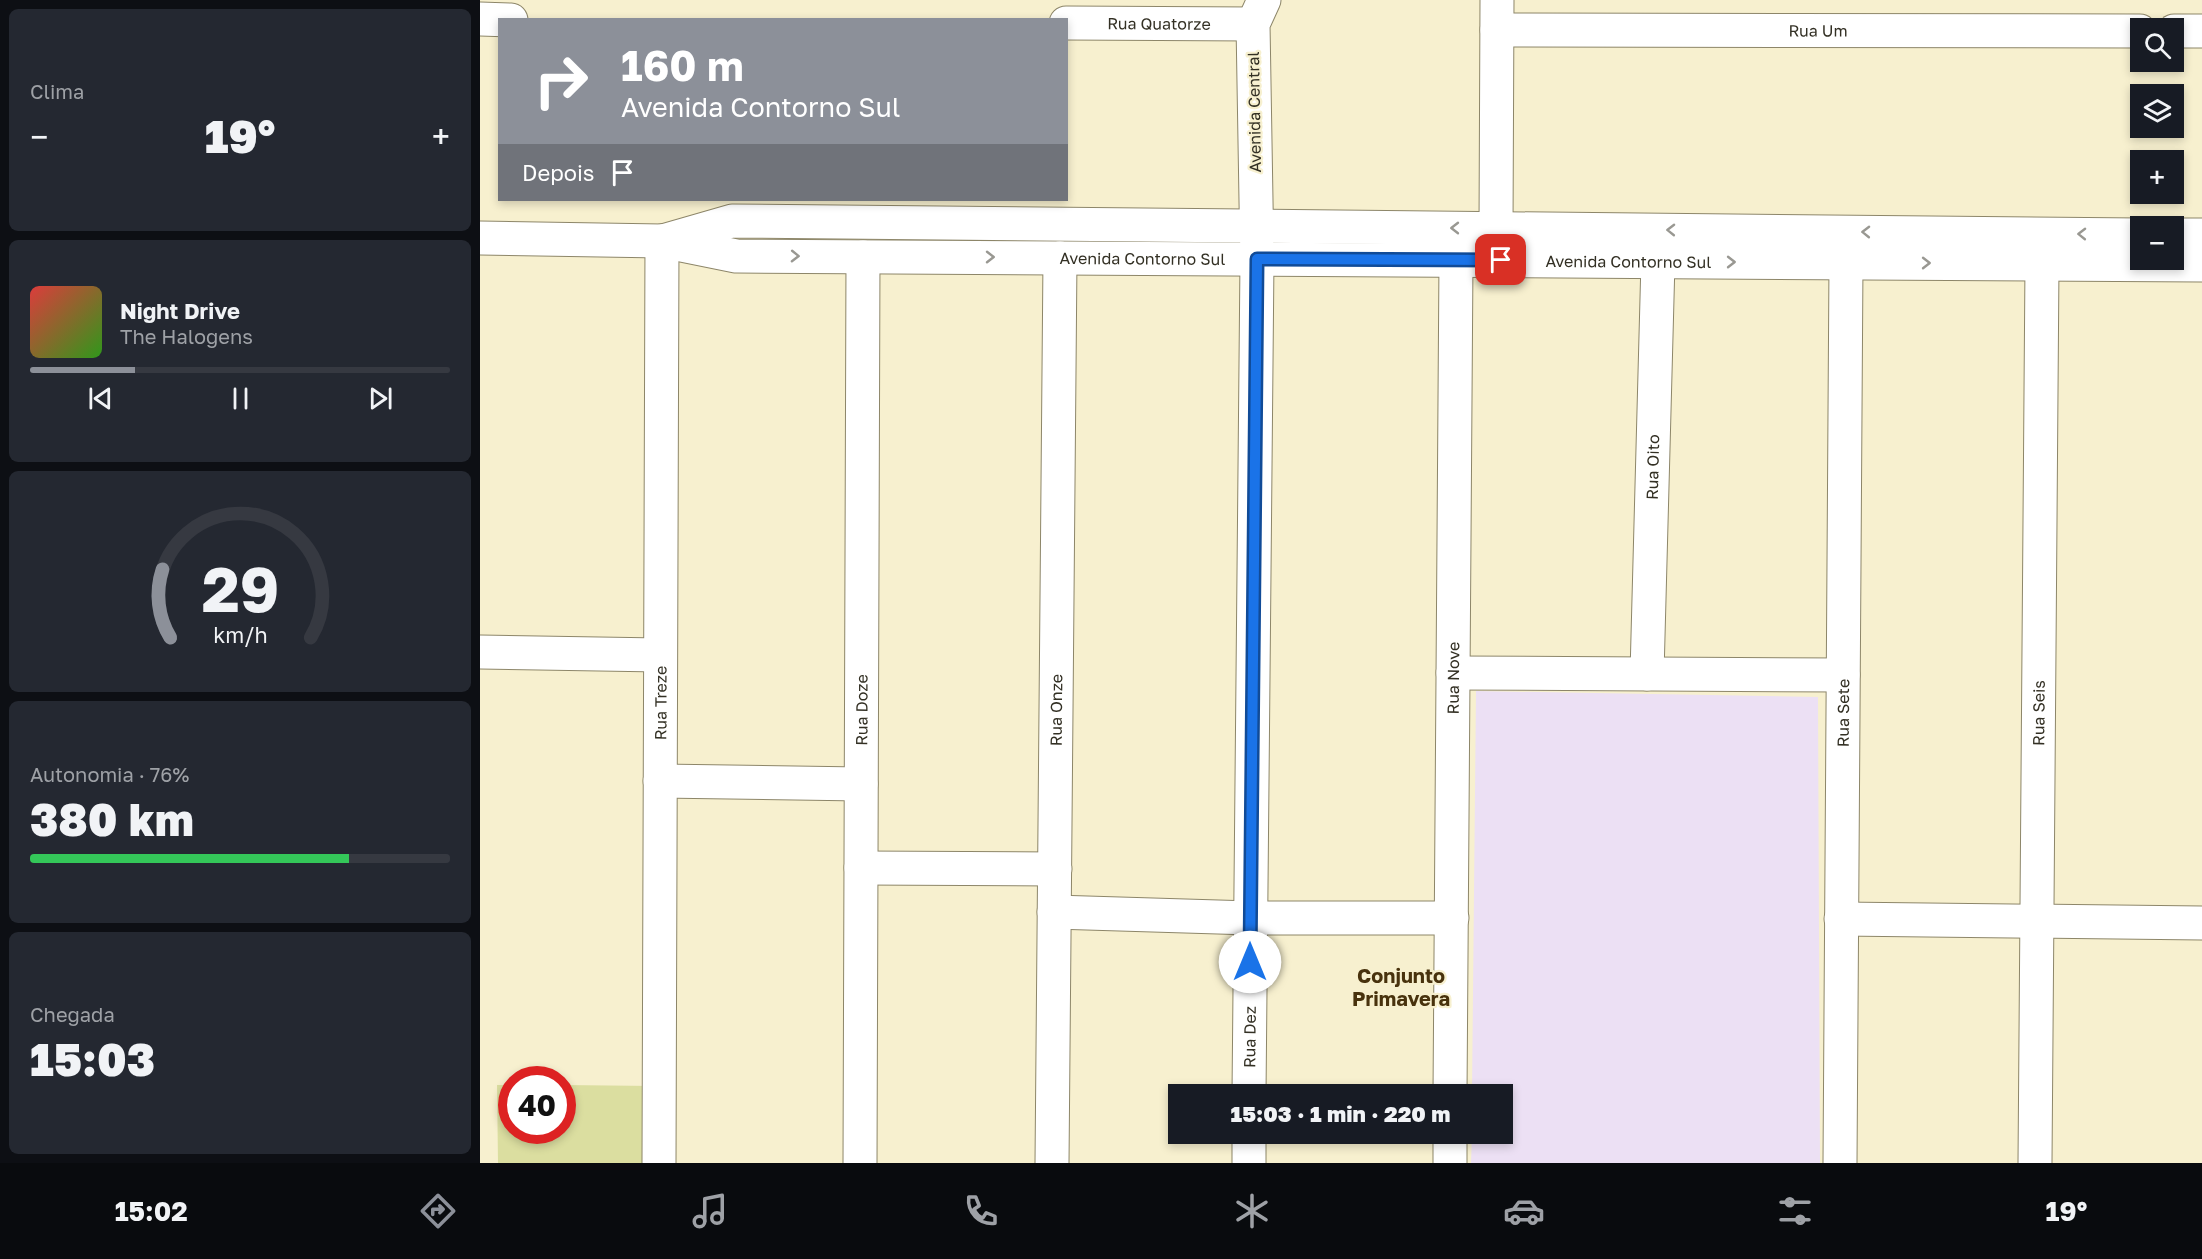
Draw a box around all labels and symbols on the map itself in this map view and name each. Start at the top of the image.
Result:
street label: Rua Quatorze [1107,13,1211,34]
street label: Rua Um [1788,20,1848,41]
street label: Avenida Central [1243,51,1265,173]
one-way arrow [1451,222,1460,234]
one-way arrow [1667,224,1676,236]
one-way arrow [1862,226,1871,238]
one-way arrow [2078,228,2087,240]
pin [1475,234,1526,285]
street label: Avenida Contorno Sul [1060,248,1225,269]
one-way arrow [790,250,799,262]
one-way arrow [985,251,994,263]
street label: Avenida Contorno Sul [1546,251,1711,272]
one-way arrow [1726,256,1735,268]
one-way arrow [1921,257,1930,269]
street label: Rua Oito [1642,434,1663,500]
street label: Rua Nove [1443,642,1463,714]
street label: Rua Treze [650,666,671,740]
street label: Rua Doze [851,674,872,746]
street label: Rua Onze [1046,674,1066,746]
street label: Rua Sete [1833,679,1853,747]
street label: Rua Seis [2028,680,2049,746]
position arrow [1218,930,1282,994]
district label: Conjunto Primavera [1352,963,1450,1010]
street label: Rua Dez [1239,1006,1260,1068]
speed limit sign: 40 [498,1066,576,1144]

